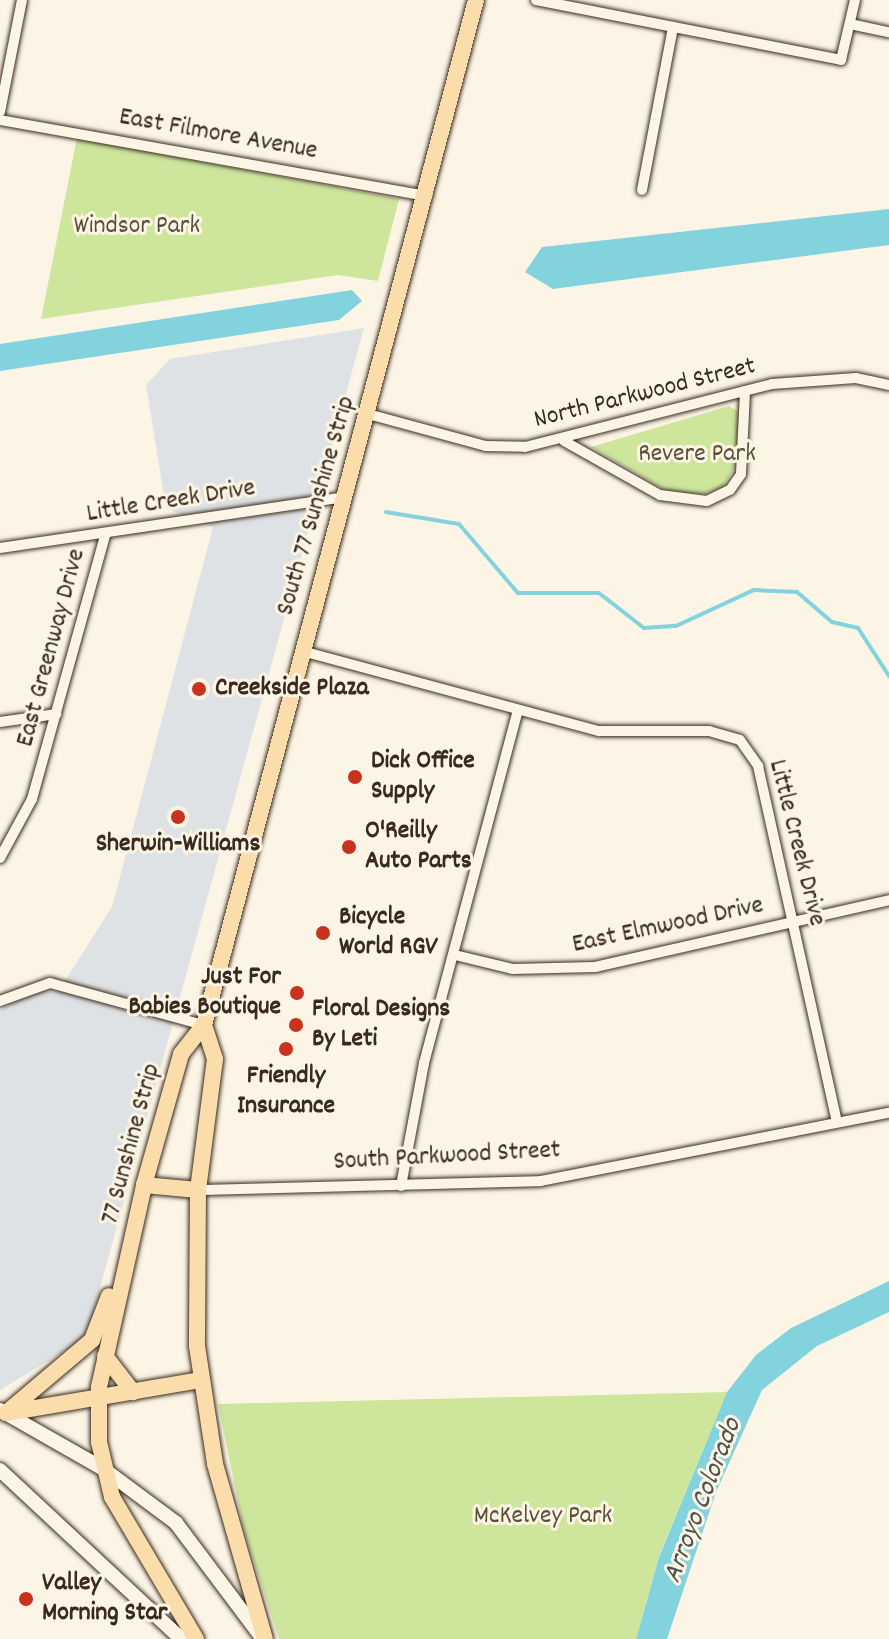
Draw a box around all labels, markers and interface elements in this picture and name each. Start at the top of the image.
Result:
street label: East Filmore Avenue [116,102,320,168]
park label: Windsor Park [74,211,200,243]
street label: North Parkwood Street [531,351,759,437]
street label: South 77 Sunshine Strip [271,393,363,619]
park label: Revere Park [638,439,756,471]
street label: Little Creek Drive [84,473,258,531]
street label: East Greenway Drive [11,546,93,750]
place label: Creekside Plaza [215,673,369,705]
marker: Creekside Plaza [190,680,208,698]
place label: Dick Office Supply [371,746,475,808]
street label: Little Creek Drive [760,757,832,929]
marker: Dick Office Supply [346,768,364,786]
marker: Sherwin-Williams [169,808,187,826]
place label: O'Reilly Auto Parts [365,816,472,878]
place label: Sherwin-Williams [96,829,260,861]
marker: O'Reilly Auto Parts [340,838,358,856]
street label: East Elmwood Drive [570,891,766,961]
place label: Bicycle World RGV [339,902,438,964]
marker: Bicycle World RGV [314,924,332,942]
place label: Just For Babies Boutique [128,962,281,1024]
marker: Just For Babies Boutique [288,984,306,1002]
place label: Floral Designs By Leti [312,994,450,1056]
marker: Floral Designs By Leti [287,1016,305,1034]
marker: Friendly Insurance [277,1040,295,1058]
street label: 77 Sunshine Strip [96,1060,168,1228]
place label: Friendly Insurance [237,1061,335,1122]
street label: South Parkwood Street [333,1135,561,1179]
water label: Arroyo Colorado [657,1414,751,1588]
park label: McKelvey Park [474,1501,612,1533]
place label: Valley Morning Star [42,1568,167,1630]
marker: Valley Morning Star [17,1590,35,1608]

